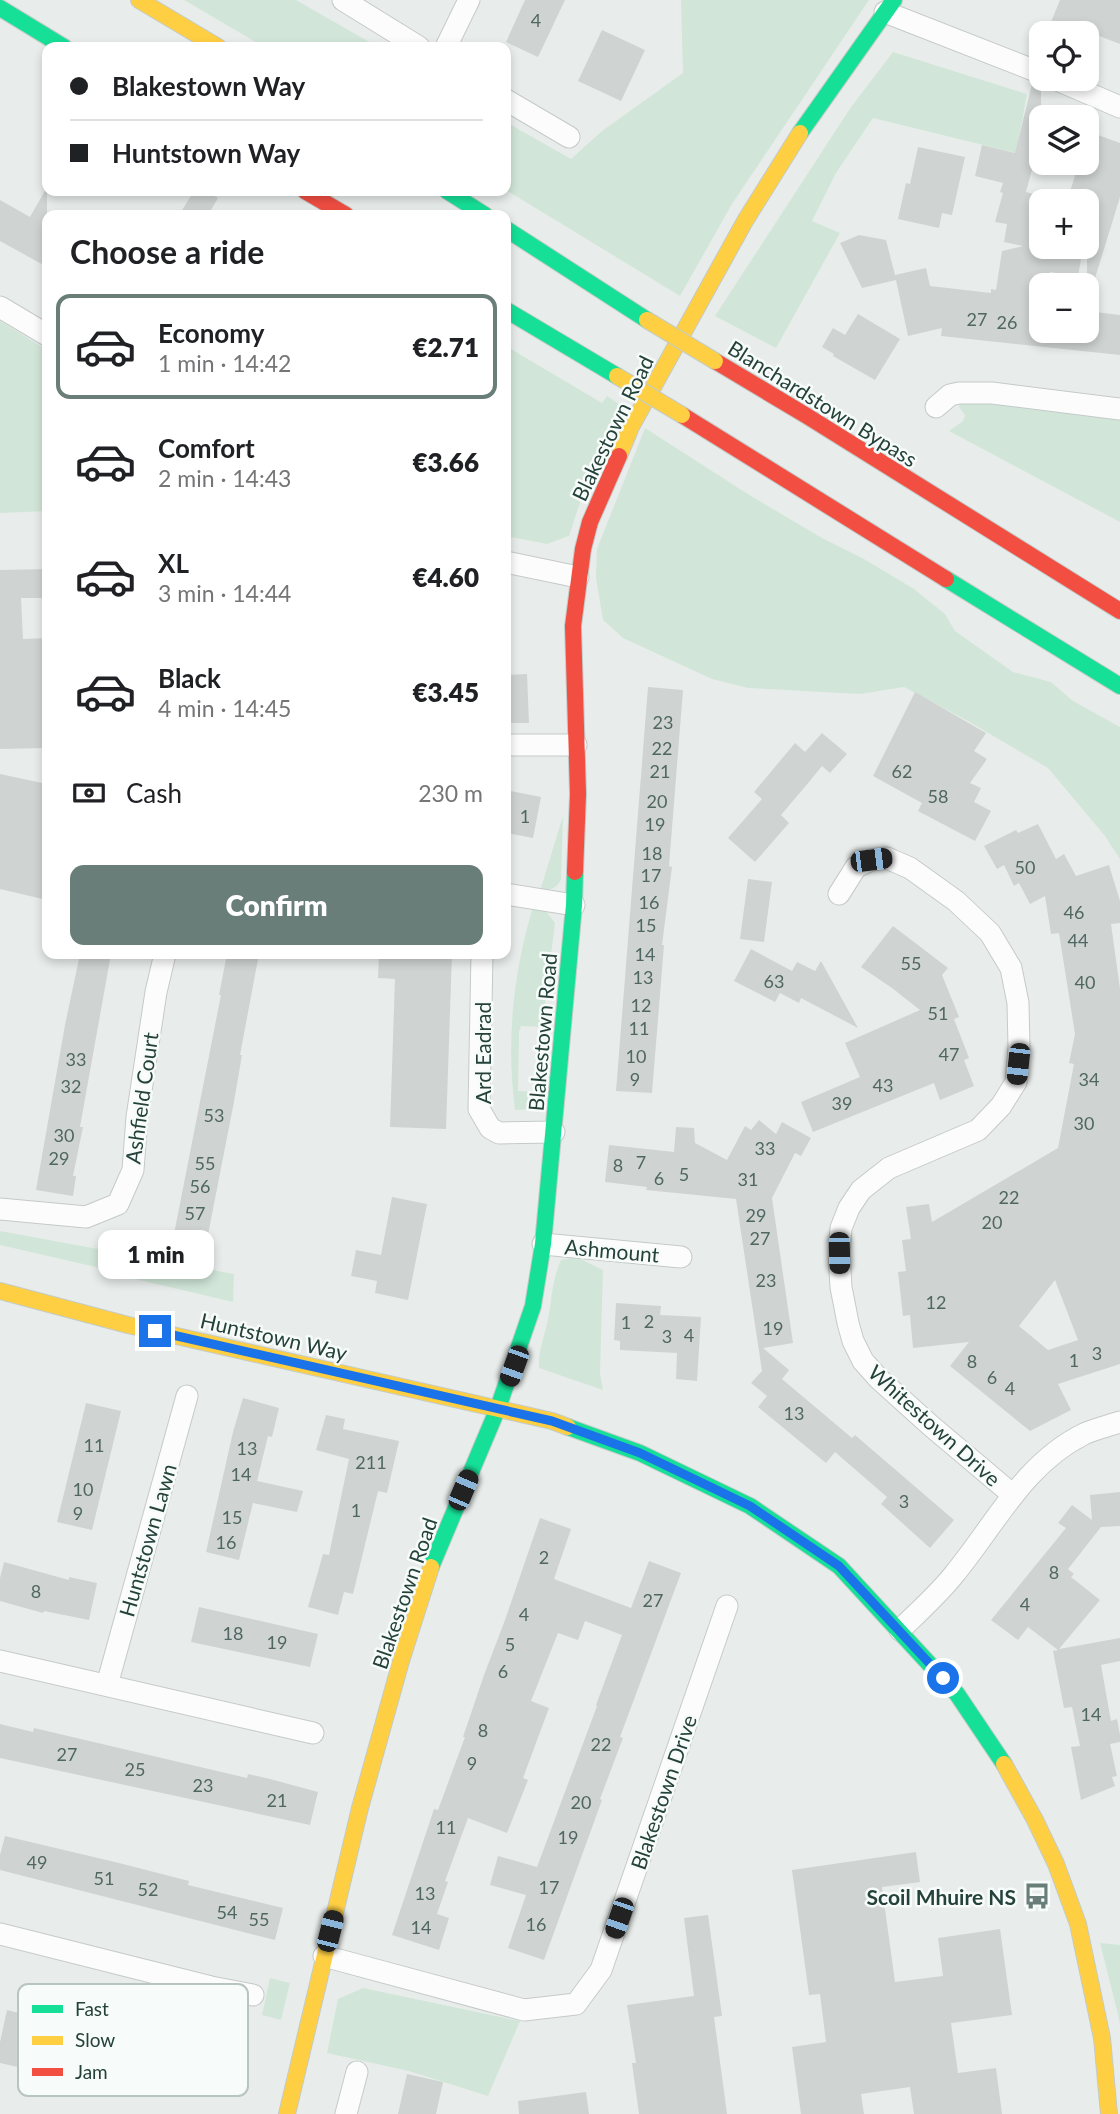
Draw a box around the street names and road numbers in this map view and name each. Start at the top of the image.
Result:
street label: Blanchardstown Bypass [724,335,922,471]
street label: Blakestown Road [566,351,658,505]
street label: Blakestown Road [523,952,561,1112]
street label: Ard Eadrad [470,1002,495,1104]
street label: Ashfield Court [119,1030,163,1165]
street label: Ashmount [564,1233,661,1267]
street label: Huntstown Way [198,1307,350,1365]
street label: Whitestown Drive [864,1359,1006,1491]
street label: Huntstown Lawn [113,1461,181,1619]
street label: Blakestown Road [366,1514,442,1672]
street label: Blakestown Drive [625,1711,701,1873]

